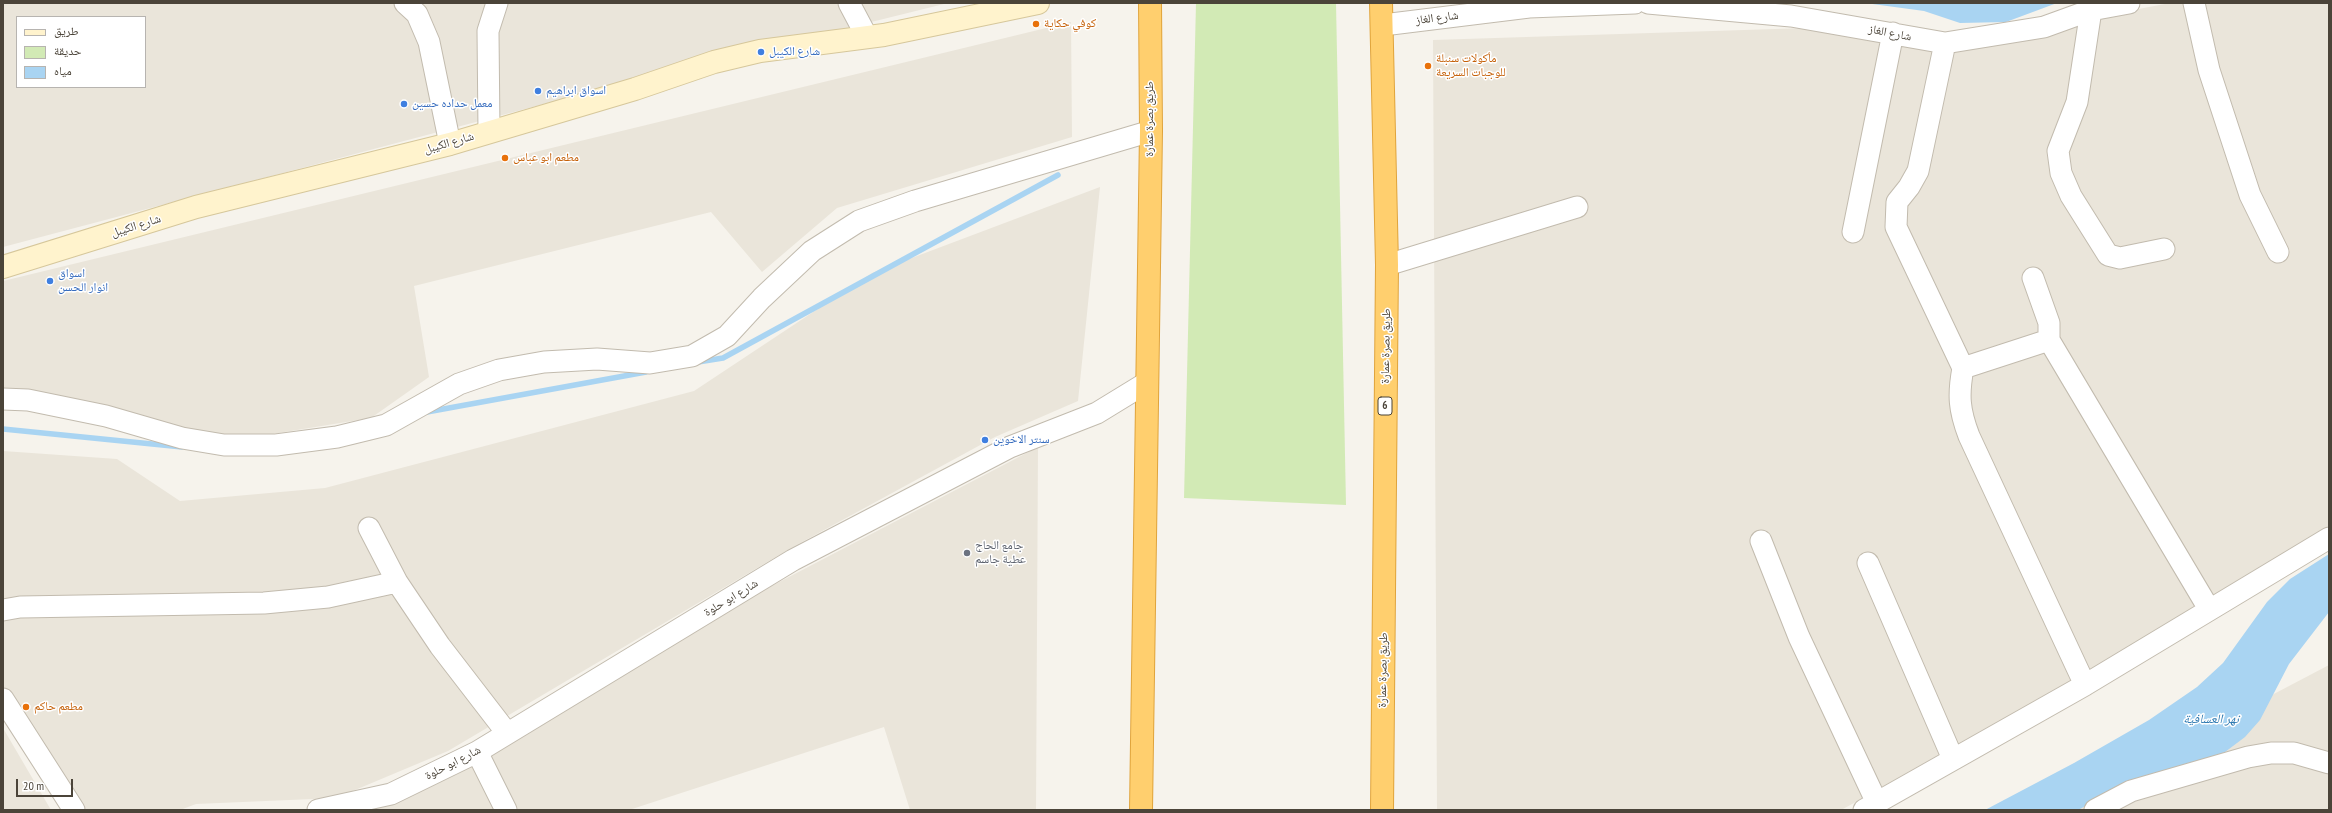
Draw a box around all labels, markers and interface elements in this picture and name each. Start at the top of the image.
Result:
street label: شارع الغاز [1415,8,1459,28]
legend [16,16,146,88]
place label: كوفي حكاية [1044,17,1096,31]
marker: كوفي حكاية [1031,19,1041,29]
street label: شارع الغاز [1867,22,1913,44]
text: طريق [54,23,79,38]
text: حديقة [54,43,82,58]
place label: شارع الكيبل [769,45,820,59]
marker: شارع الكيبل [756,47,766,57]
place label: مأكولات سنبلة للوجبات السريعة [1436,52,1506,80]
marker: مأكولات سنبلة للوجبات السريعة [1423,61,1433,71]
text: مياه [54,63,72,78]
street label: طريق بصرة عمارة [1143,81,1157,157]
place label: اسواق ابراهيم [546,84,606,98]
marker: اسواق ابراهيم [533,86,543,96]
place label: معمل حداده حسين [412,97,493,111]
marker: معمل حداده حسين [399,99,409,109]
street label: شارع الكيبل [422,129,476,157]
place label: مطعم ابو عباس [513,151,579,165]
marker: مطعم ابو عباس [500,153,510,163]
street label: شارع الكيبل [109,212,163,240]
place label: اسواق انوار الحسن [58,267,108,295]
marker: اسواق انوار الحسن [45,276,55,286]
street label: طريق بصرة عمارة [1378,308,1394,384]
road number: 6 [1378,397,1392,415]
place label: سنتر الاخوين [993,433,1050,447]
marker: سنتر الاخوين [980,435,990,445]
place label: جامع الحاج عطية جاسم [975,539,1026,567]
marker: جامع الحاج عطية جاسم [962,548,972,558]
street label: شارع ابو حلوة [701,576,761,620]
street label: طريق بصرة عمارة [1375,632,1391,708]
place label: مطعم حاكم [34,700,83,714]
marker: مطعم حاكم [21,702,31,712]
water label: نهر العسافية [2183,711,2239,727]
street label: شارع ابو حلوة [423,743,483,783]
scale bar [18,771,75,797]
text: 20 m [23,778,44,793]

